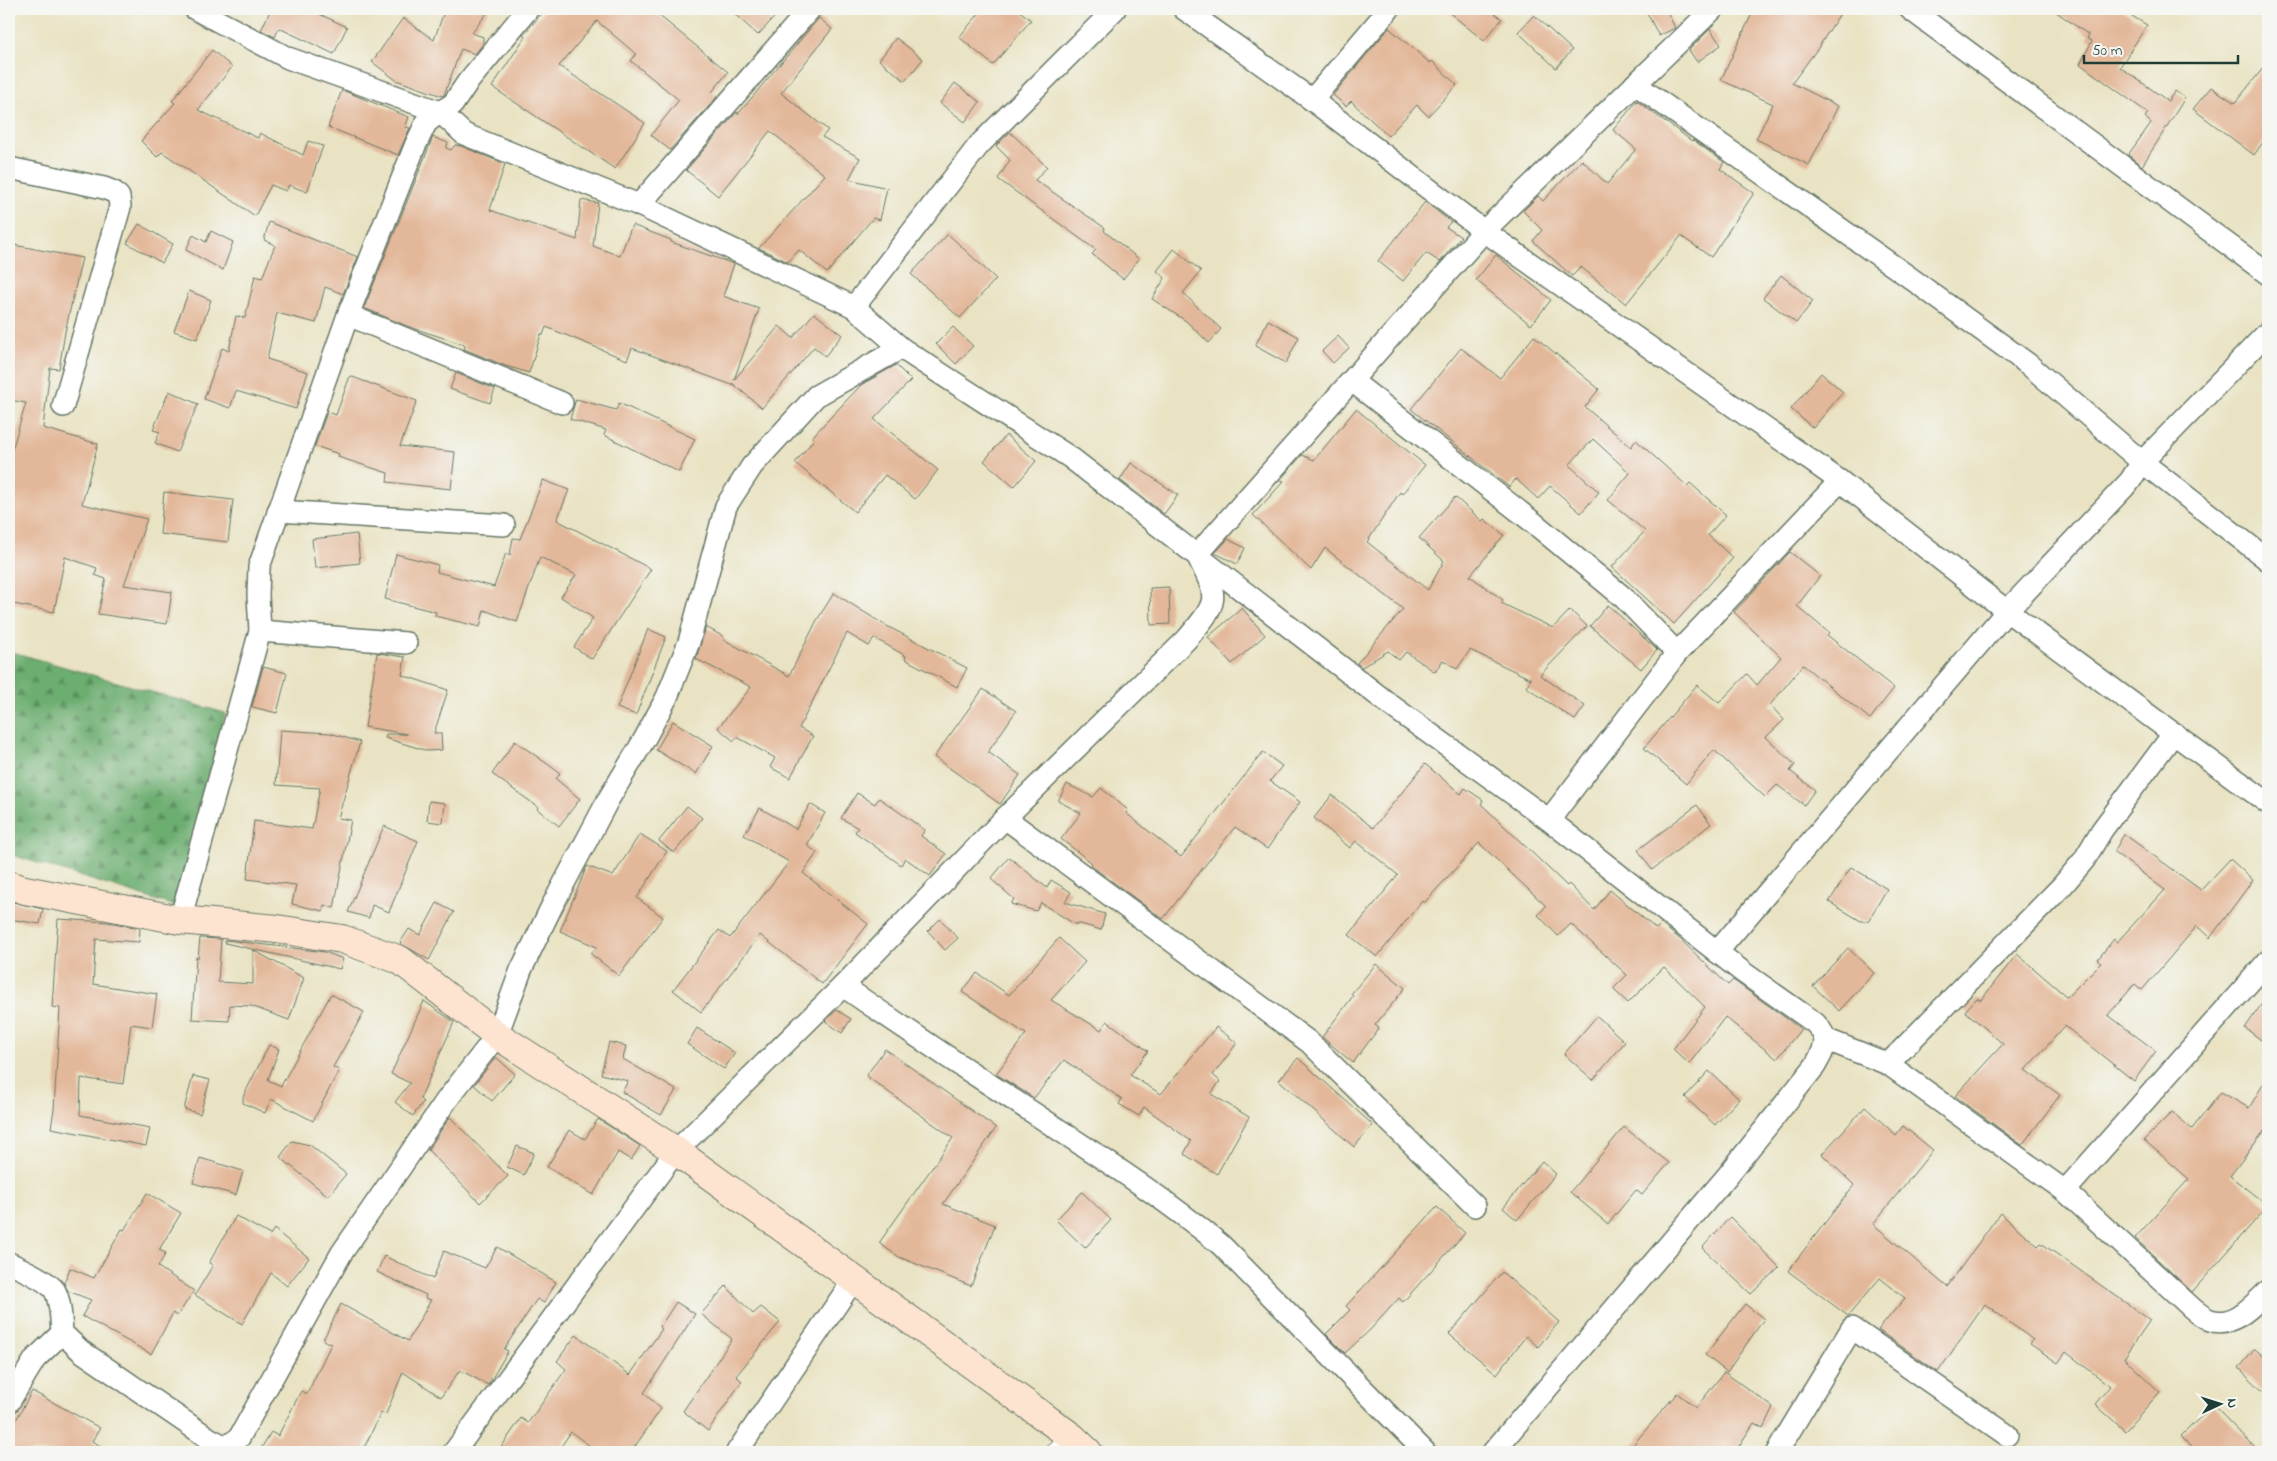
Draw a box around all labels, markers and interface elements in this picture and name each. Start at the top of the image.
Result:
scale bar [2084,32,2238,64]
text: 50 m [2092,40,2123,62]
north arrow [2194,1378,2244,1428]
text: N [2221,1398,2242,1409]

